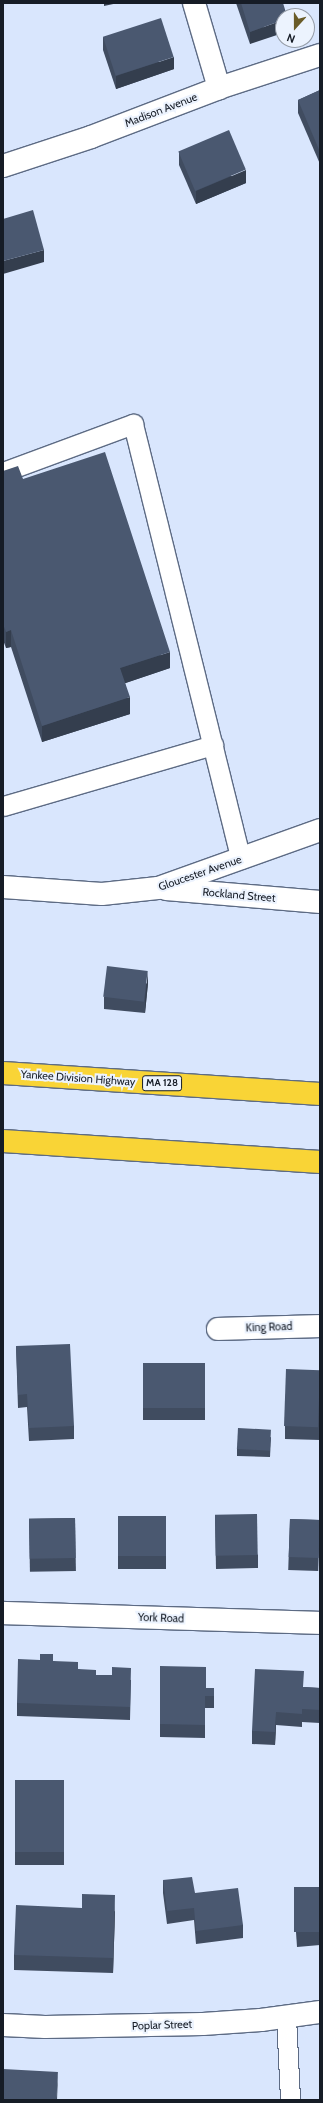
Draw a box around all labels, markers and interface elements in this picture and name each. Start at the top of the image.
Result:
north arrow [275,8,315,48]
text: N [285,30,297,46]
street label: Madison Avenue [123,90,199,130]
street label: Gloucester Avenue [157,853,243,893]
street label: Rockland Street [202,885,276,905]
street label: Yankee Division Highway [20,1067,136,1089]
road number: MA 128 [142,1075,182,1091]
street label: King Road [245,1320,293,1334]
street label: York Road [138,1611,184,1625]
street label: Poplar Street [132,2017,192,2033]

